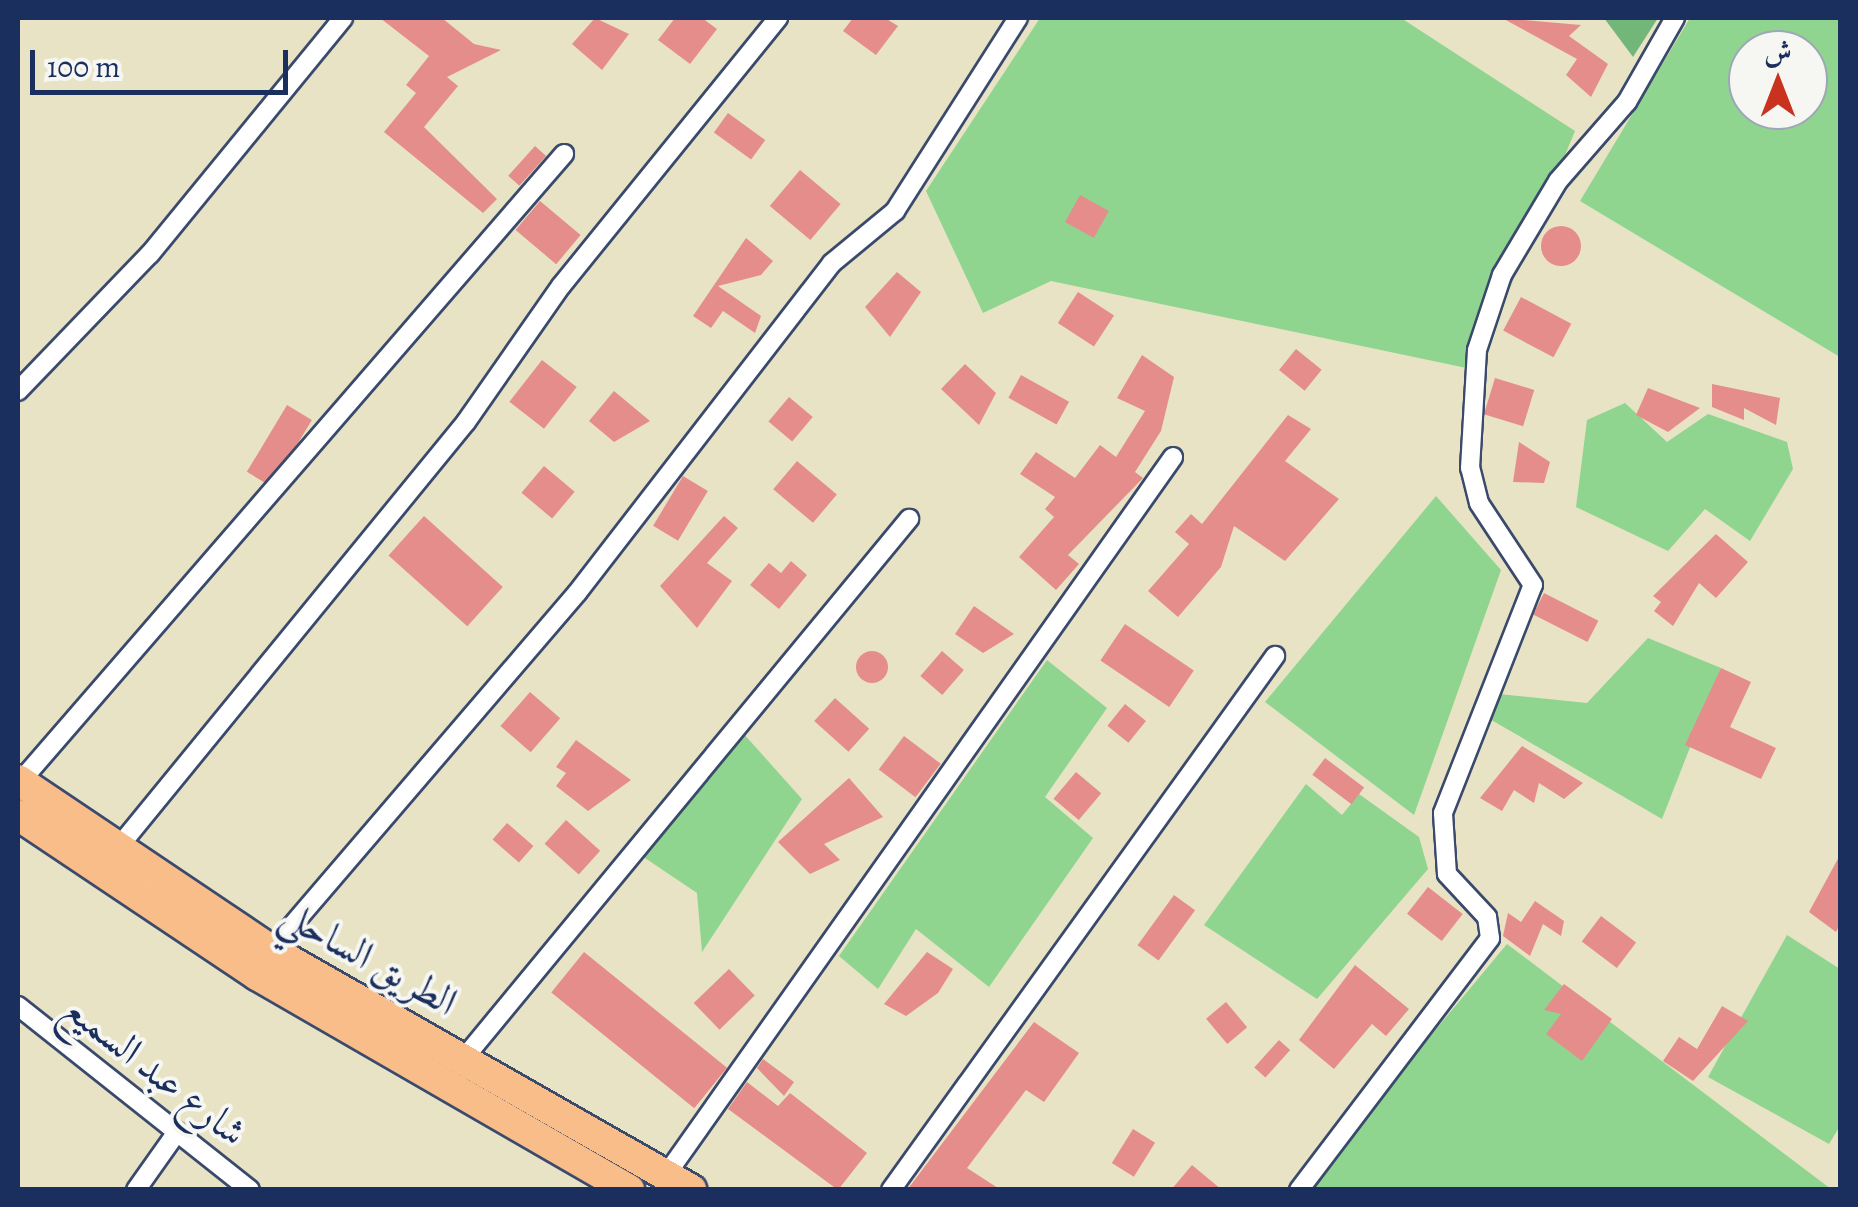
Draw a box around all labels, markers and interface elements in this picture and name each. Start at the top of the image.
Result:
scale bar [35,30,292,92]
north arrow [1728,30,1828,130]
text: ش [1764,33,1792,71]
text: 100 m [47,47,120,87]
street label: الطريق الساحلي [272,890,466,1026]
street label: شارع عبد السميع [54,984,256,1156]

